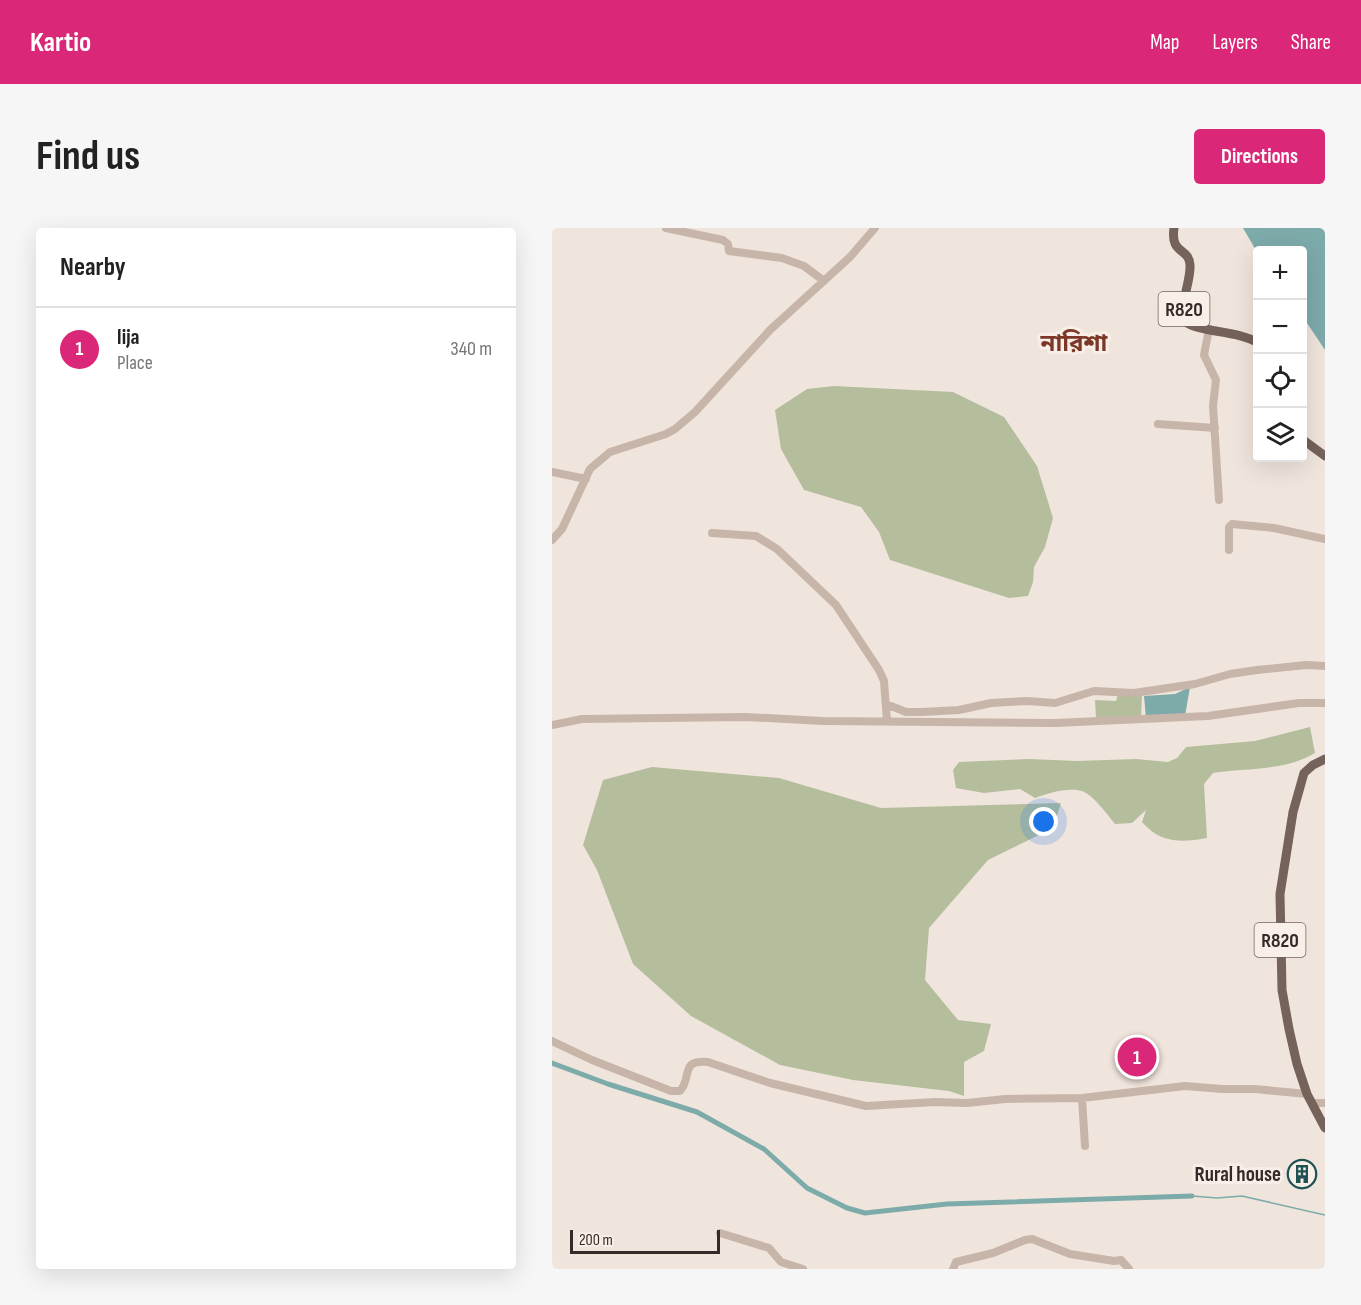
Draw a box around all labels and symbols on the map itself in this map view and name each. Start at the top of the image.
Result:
road number: R820 [1158,292,1210,326]
district label: নারিশা [1040,329,1109,358]
your location [1029,807,1058,836]
road number: R820 [1254,923,1306,957]
pin: 1 [1118,1034,1156,1080]
building icon: Rural house [1286,1158,1318,1190]
place label: Rural house [1195,1162,1281,1187]
scale bar [570,1227,720,1254]

